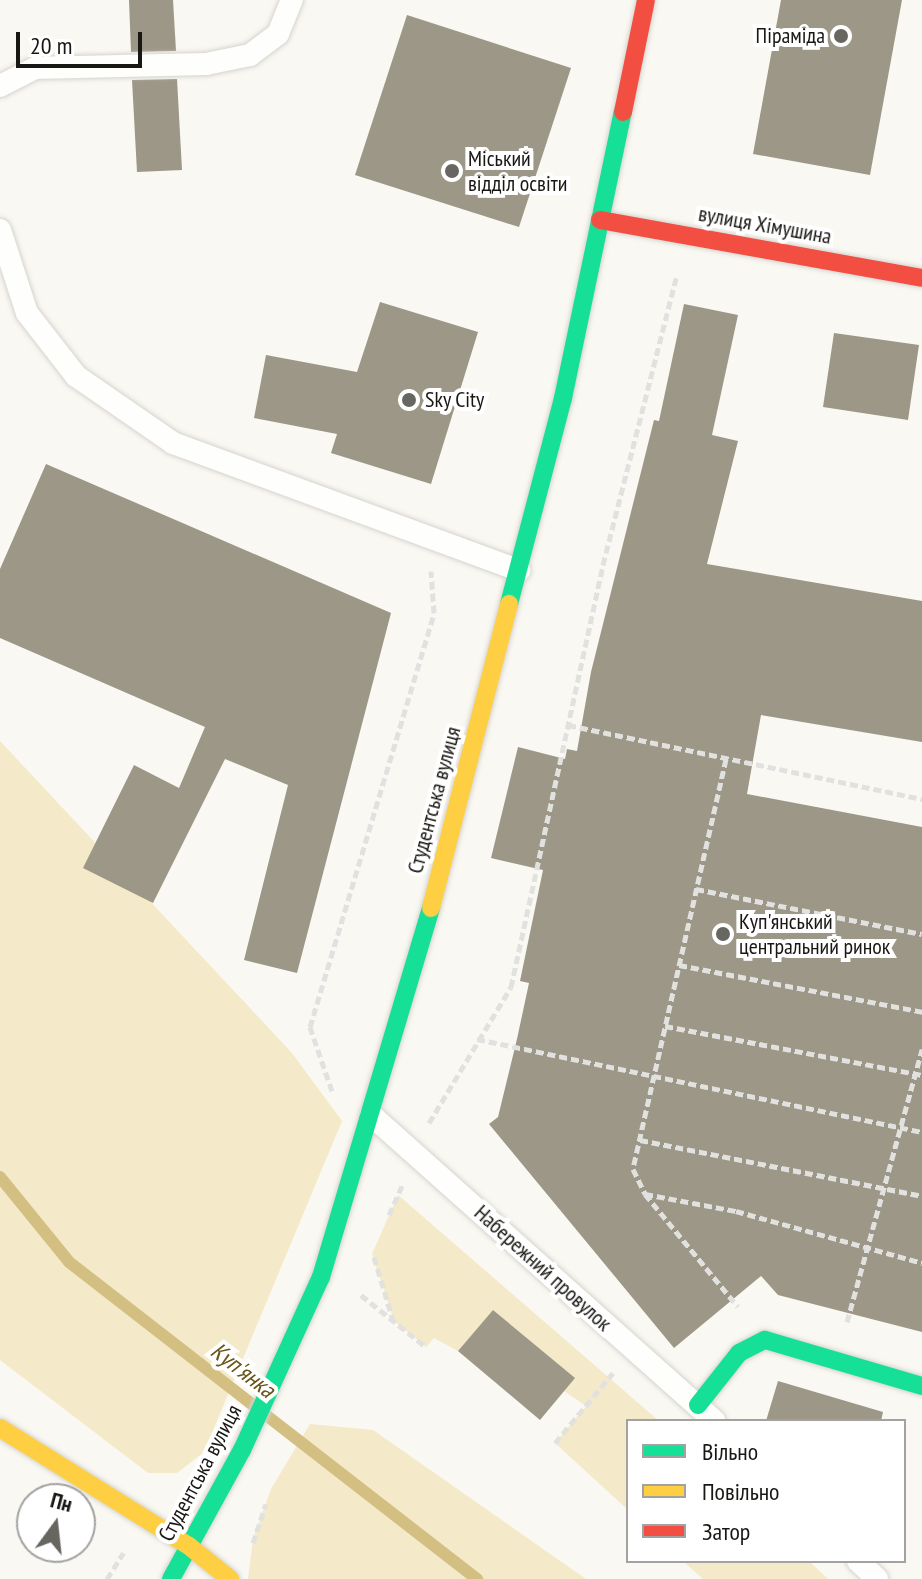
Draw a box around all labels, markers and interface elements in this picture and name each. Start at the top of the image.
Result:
scale bar [20,16,146,66]
place label: Піраміда [756,23,825,49]
marker: Піраміда [832,27,850,45]
text: 20 m [30,30,72,61]
place label: Міський відділ освіти [468,145,567,196]
marker: Міський відділ освіти [443,162,461,180]
street label: вулиця Хімушина [696,200,834,250]
place label: Sky City [425,387,485,413]
marker: Sky City [400,391,418,409]
street label: Студентська вулиця [402,724,466,876]
place label: Куп'янський центральний ринок [739,908,890,960]
marker: Куп'янський центральний ринок [714,925,732,943]
street label: Набережний провулок [469,1199,617,1337]
water label: Куп'янка [205,1336,281,1404]
street label: Студентська вулиця [153,1400,247,1546]
legend [626,1419,906,1563]
text: Вільно [702,1436,758,1467]
text: Повільно [702,1476,779,1507]
north arrow [16,1483,96,1563]
text: Пн [48,1485,76,1518]
text: Затор [702,1516,750,1547]

